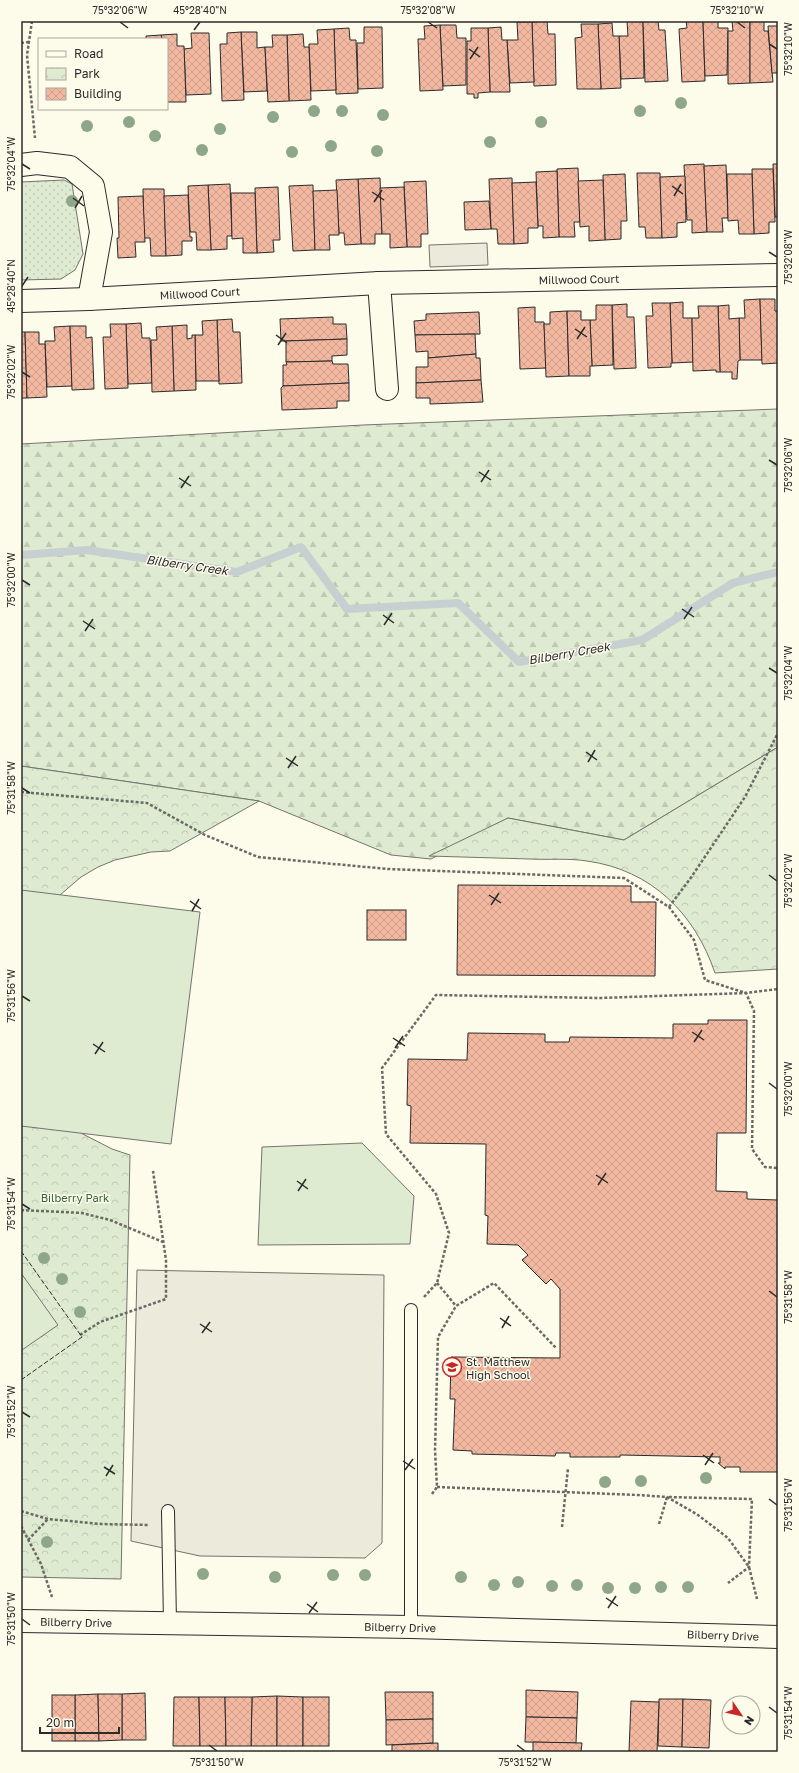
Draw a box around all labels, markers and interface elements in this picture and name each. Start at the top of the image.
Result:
text: 75°32'06"W [93,4,148,16]
text: 45°28'40"N [173,4,227,16]
text: 75°32'08"W [401,4,456,16]
text: 75°32'10"W [710,4,764,16]
text: 75°32'10"W [782,22,794,76]
legend [38,38,168,110]
text: Road [74,46,103,61]
text: Park [74,66,100,81]
text: Building [74,86,122,101]
text: 75°32'04"W [5,136,17,191]
text: 75°32'08"W [782,229,794,284]
text: 45°28'40"N [5,259,17,313]
street label: Millwood Court [539,272,619,286]
street label: Millwood Court [159,284,241,302]
text: 75°32'02"W [5,344,17,399]
text: 75°32'06"W [782,437,794,492]
text: 75°32'00"W [5,552,17,607]
water label: Bilberry Creek [145,552,230,578]
water label: Bilberry Creek [527,638,612,668]
text: 75°32'04"W [782,645,794,700]
text: 75°31'58"W [5,761,17,815]
text: 75°32'02"W [782,853,794,908]
text: 75°31'56"W [5,969,17,1023]
text: 75°32'00"W [782,1061,794,1116]
text: 75°31'54"W [5,1177,17,1231]
park label: Bilberry Park [41,1191,109,1204]
text: 75°31'58"W [782,1270,794,1324]
place label: St. Matthew High School [466,1355,531,1381]
school or university icon: St. Matthew High School [441,1356,463,1378]
text: 75°31'52"W [5,1385,17,1439]
text: 75°31'56"W [782,1478,794,1532]
text: 75°31'50"W [5,1592,17,1646]
street label: Bilberry Drive [40,1615,112,1629]
street label: Bilberry Drive [364,1620,436,1634]
street label: Bilberry Drive [687,1627,759,1643]
text: 75°31'54"W [782,1686,794,1740]
north arrow [721,1695,761,1735]
scale bar [40,1709,119,1735]
text: N [742,1714,757,1728]
text: 20 m [46,1715,74,1730]
text: 75°31'50"W [190,1756,244,1768]
text: 75°31'52"W [498,1756,552,1768]

